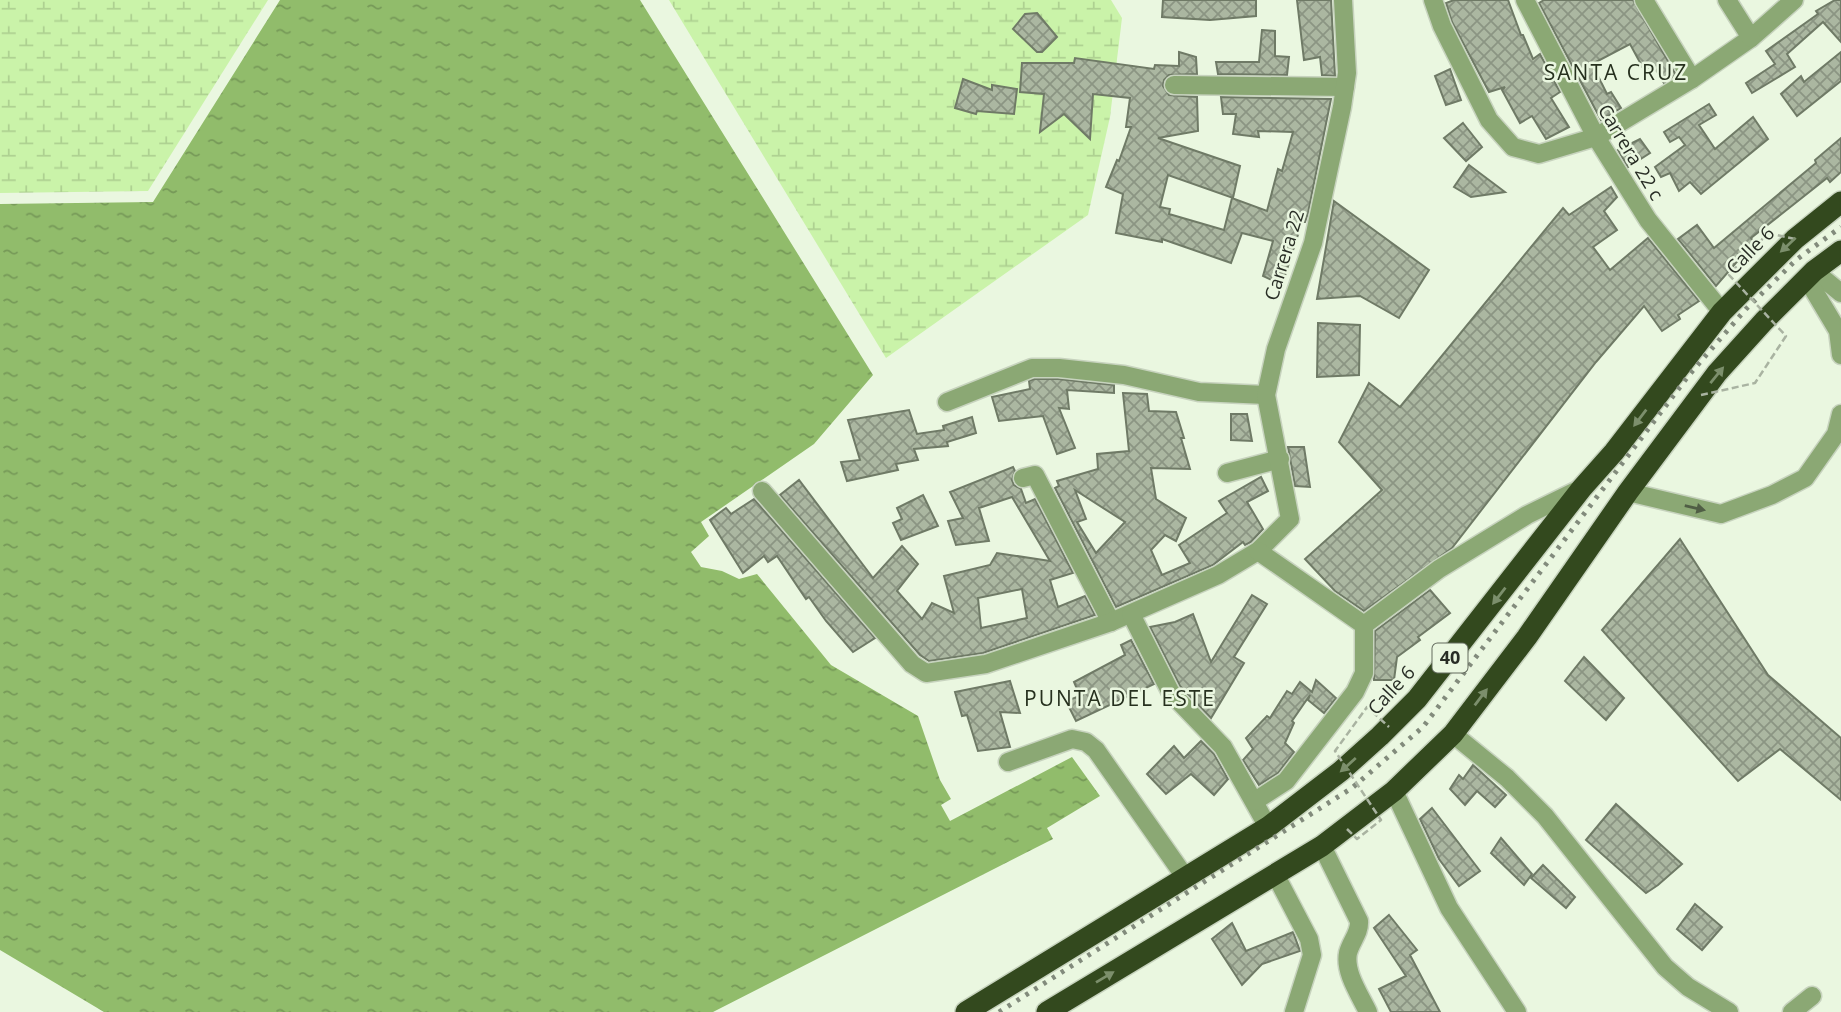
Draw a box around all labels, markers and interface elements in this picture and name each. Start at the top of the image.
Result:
district label: SANTA CRUZ [1544,58,1688,86]
street label: Carrera 22 c [1592,99,1670,205]
street label: Carrera 22 [1258,206,1310,304]
street label: Calle 6 [1720,220,1780,280]
one-way arrow [1779,237,1797,253]
one-way arrow [1709,366,1724,384]
one-way arrow [1633,408,1648,426]
one-way arrow [1684,503,1706,514]
one-way arrow [1492,586,1507,604]
road number: 40 [1432,644,1468,672]
street label: Calle 6 [1362,660,1420,720]
district label: PUNTA DEL ESTE [1024,684,1216,712]
one-way arrow [1474,688,1488,706]
one-way arrow [1339,757,1357,773]
one-way arrow [1096,970,1115,983]

